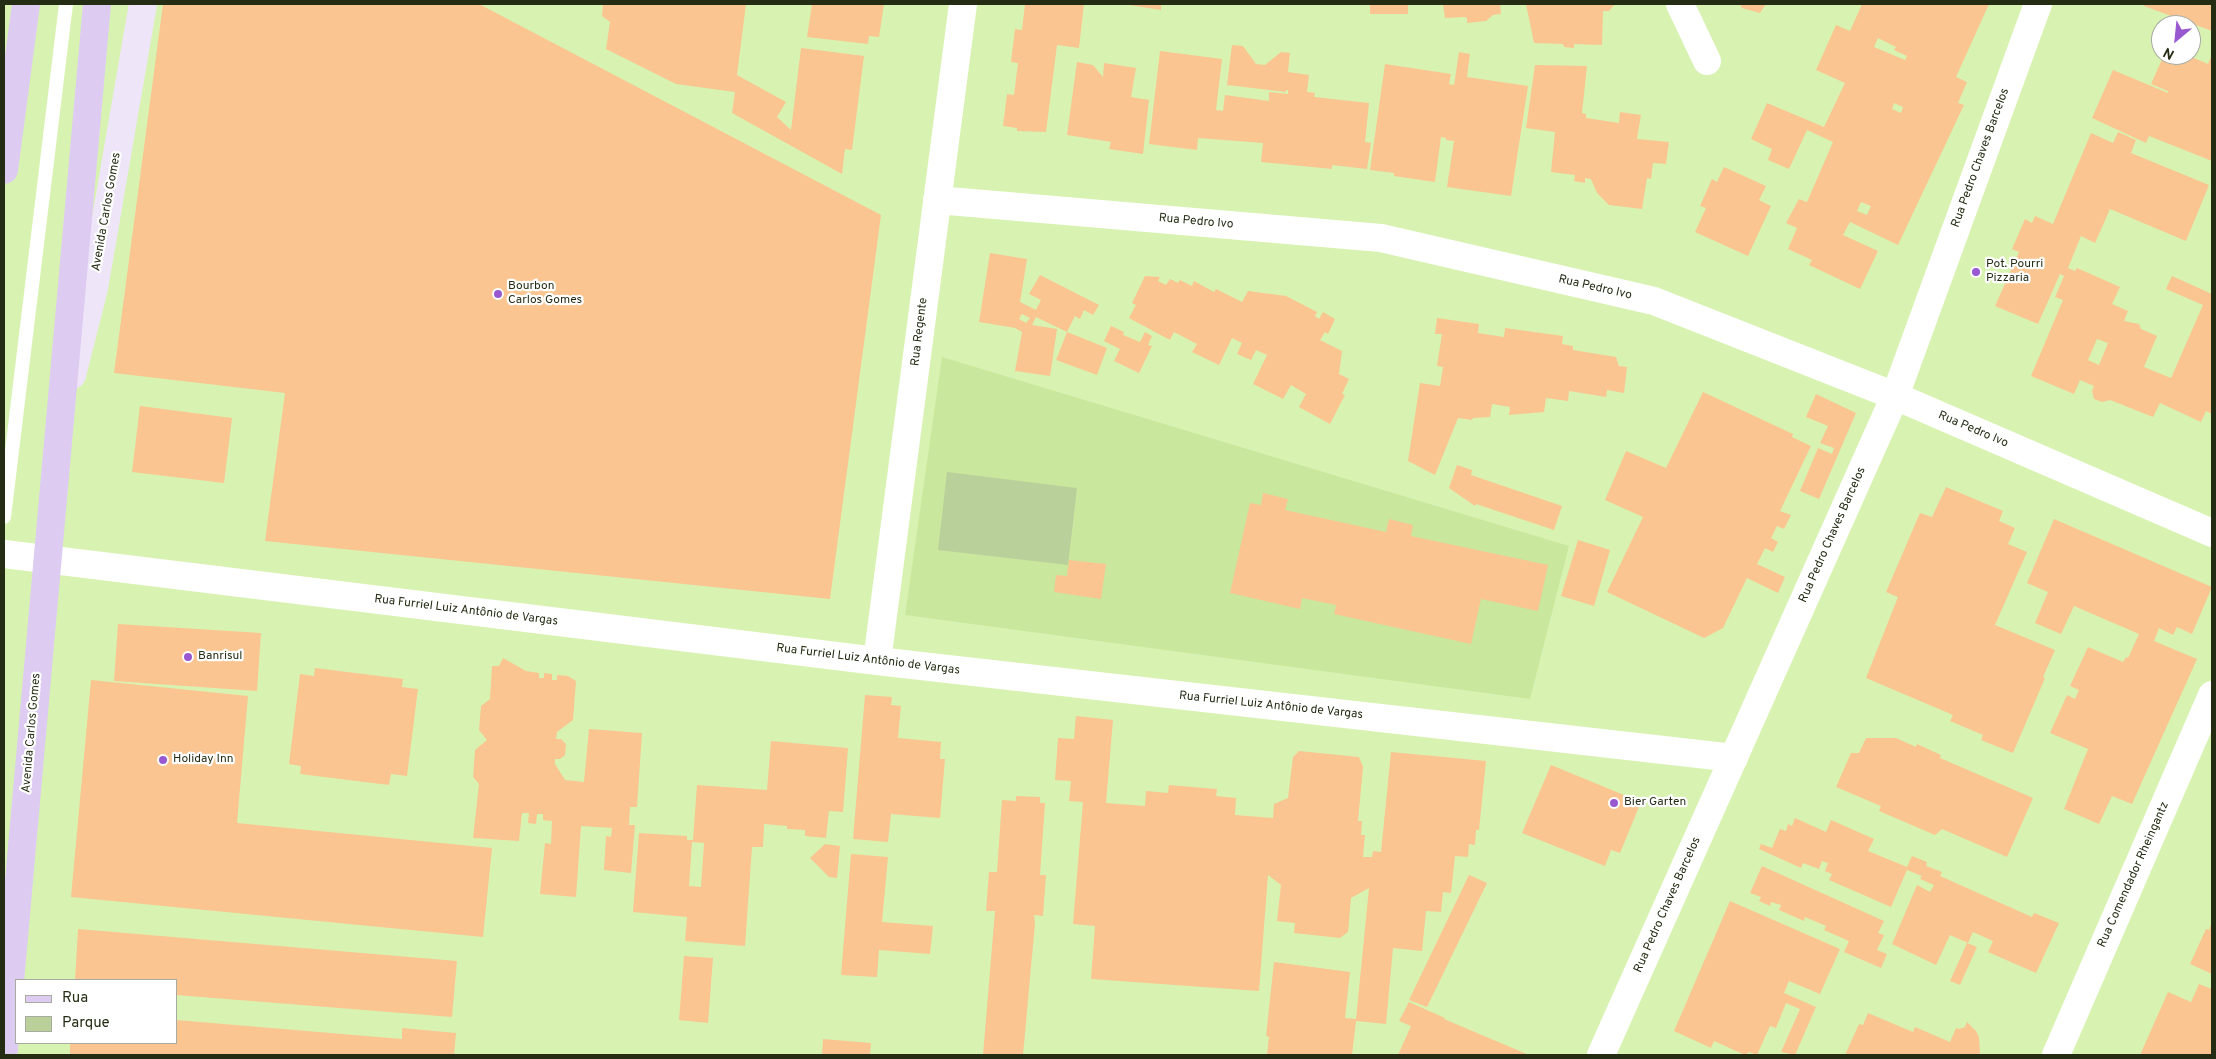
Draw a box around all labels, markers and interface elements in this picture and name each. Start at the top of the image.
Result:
north arrow [2151,15,2201,65]
text: N [2161,43,2178,63]
street label: Rua Pedro Chaves Barcelos [1949,86,2013,230]
street label: Avenida Carlos Gomes [89,152,125,272]
street label: Rua Pedro Ivo [1158,212,1234,232]
place label: Pot. Pourri Pizzaria [1986,258,2043,286]
marker: Pot. Pourri Pizzaria [1970,266,1982,278]
street label: Rua Pedro Ivo [1557,273,1633,303]
place label: Bourbon Carlos Gomes [508,280,582,308]
marker: Bourbon Carlos Gomes [492,288,504,300]
street label: Rua Regente [909,297,931,367]
street label: Rua Pedro Ivo [1936,409,2010,451]
street label: Rua Pedro Chaves Barcelos [1797,465,1869,605]
street label: Rua Furriel Luiz Antônio de Vargas [373,593,559,629]
street label: Rua Furriel Luiz Antônio de Vargas [775,642,961,678]
place label: Banrisul [198,650,242,664]
marker: Banrisul [182,651,194,663]
street label: Avenida Carlos Gomes [20,673,44,793]
street label: Rua Furriel Luiz Antônio de Vargas [1178,689,1364,723]
place label: Holiday Inn [173,753,234,767]
marker: Holiday Inn [157,754,169,766]
place label: Bier Garten [1624,796,1686,810]
marker: Bier Garten [1608,797,1620,809]
street label: Rua Comendador Rheingantz [2095,800,2173,950]
street label: Rua Pedro Chaves Barcelos [1632,835,1704,975]
legend [15,979,178,1044]
text: Rua [62,989,88,1008]
text: Parque [62,1014,110,1033]

